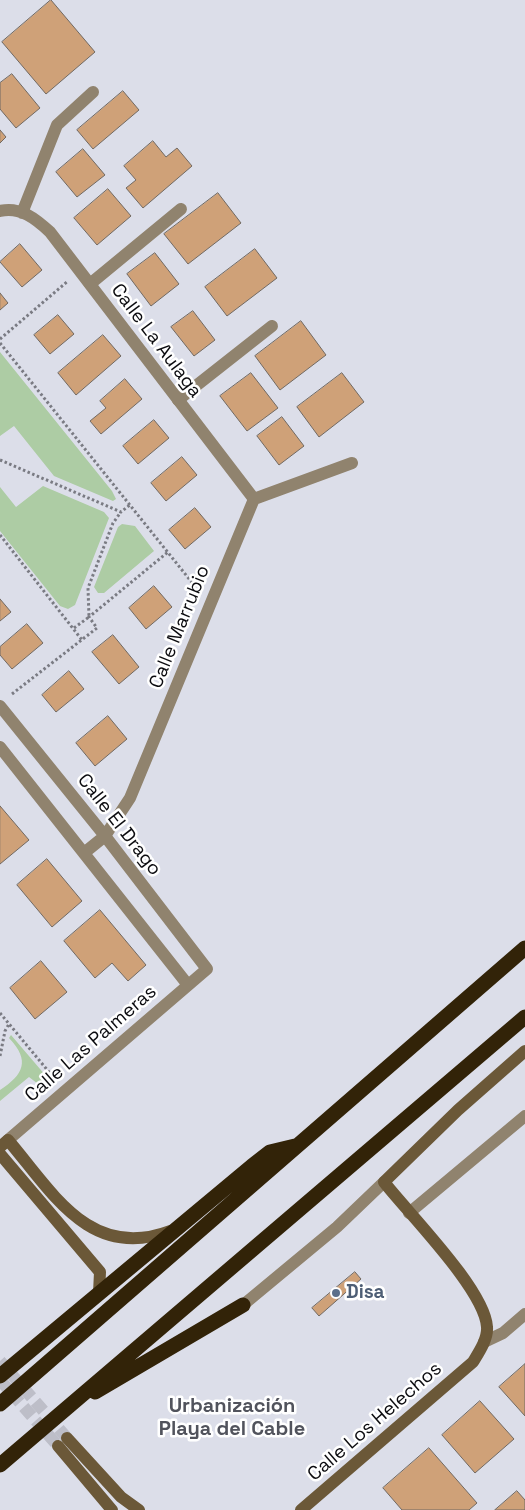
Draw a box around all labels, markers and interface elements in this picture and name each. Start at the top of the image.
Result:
street label: Calle La Aulaga [106,280,206,402]
street label: Calle Marrubio [145,562,215,692]
street label: Calle El Drago [72,770,166,880]
street label: Calle Las Palmeras [21,981,161,1107]
place label: Disa [346,1282,385,1304]
marker: Disa [330,1287,342,1299]
street label: Calle Los Helechos [303,1358,447,1486]
district label: Urbanización Playa del Cable [159,1395,305,1442]

